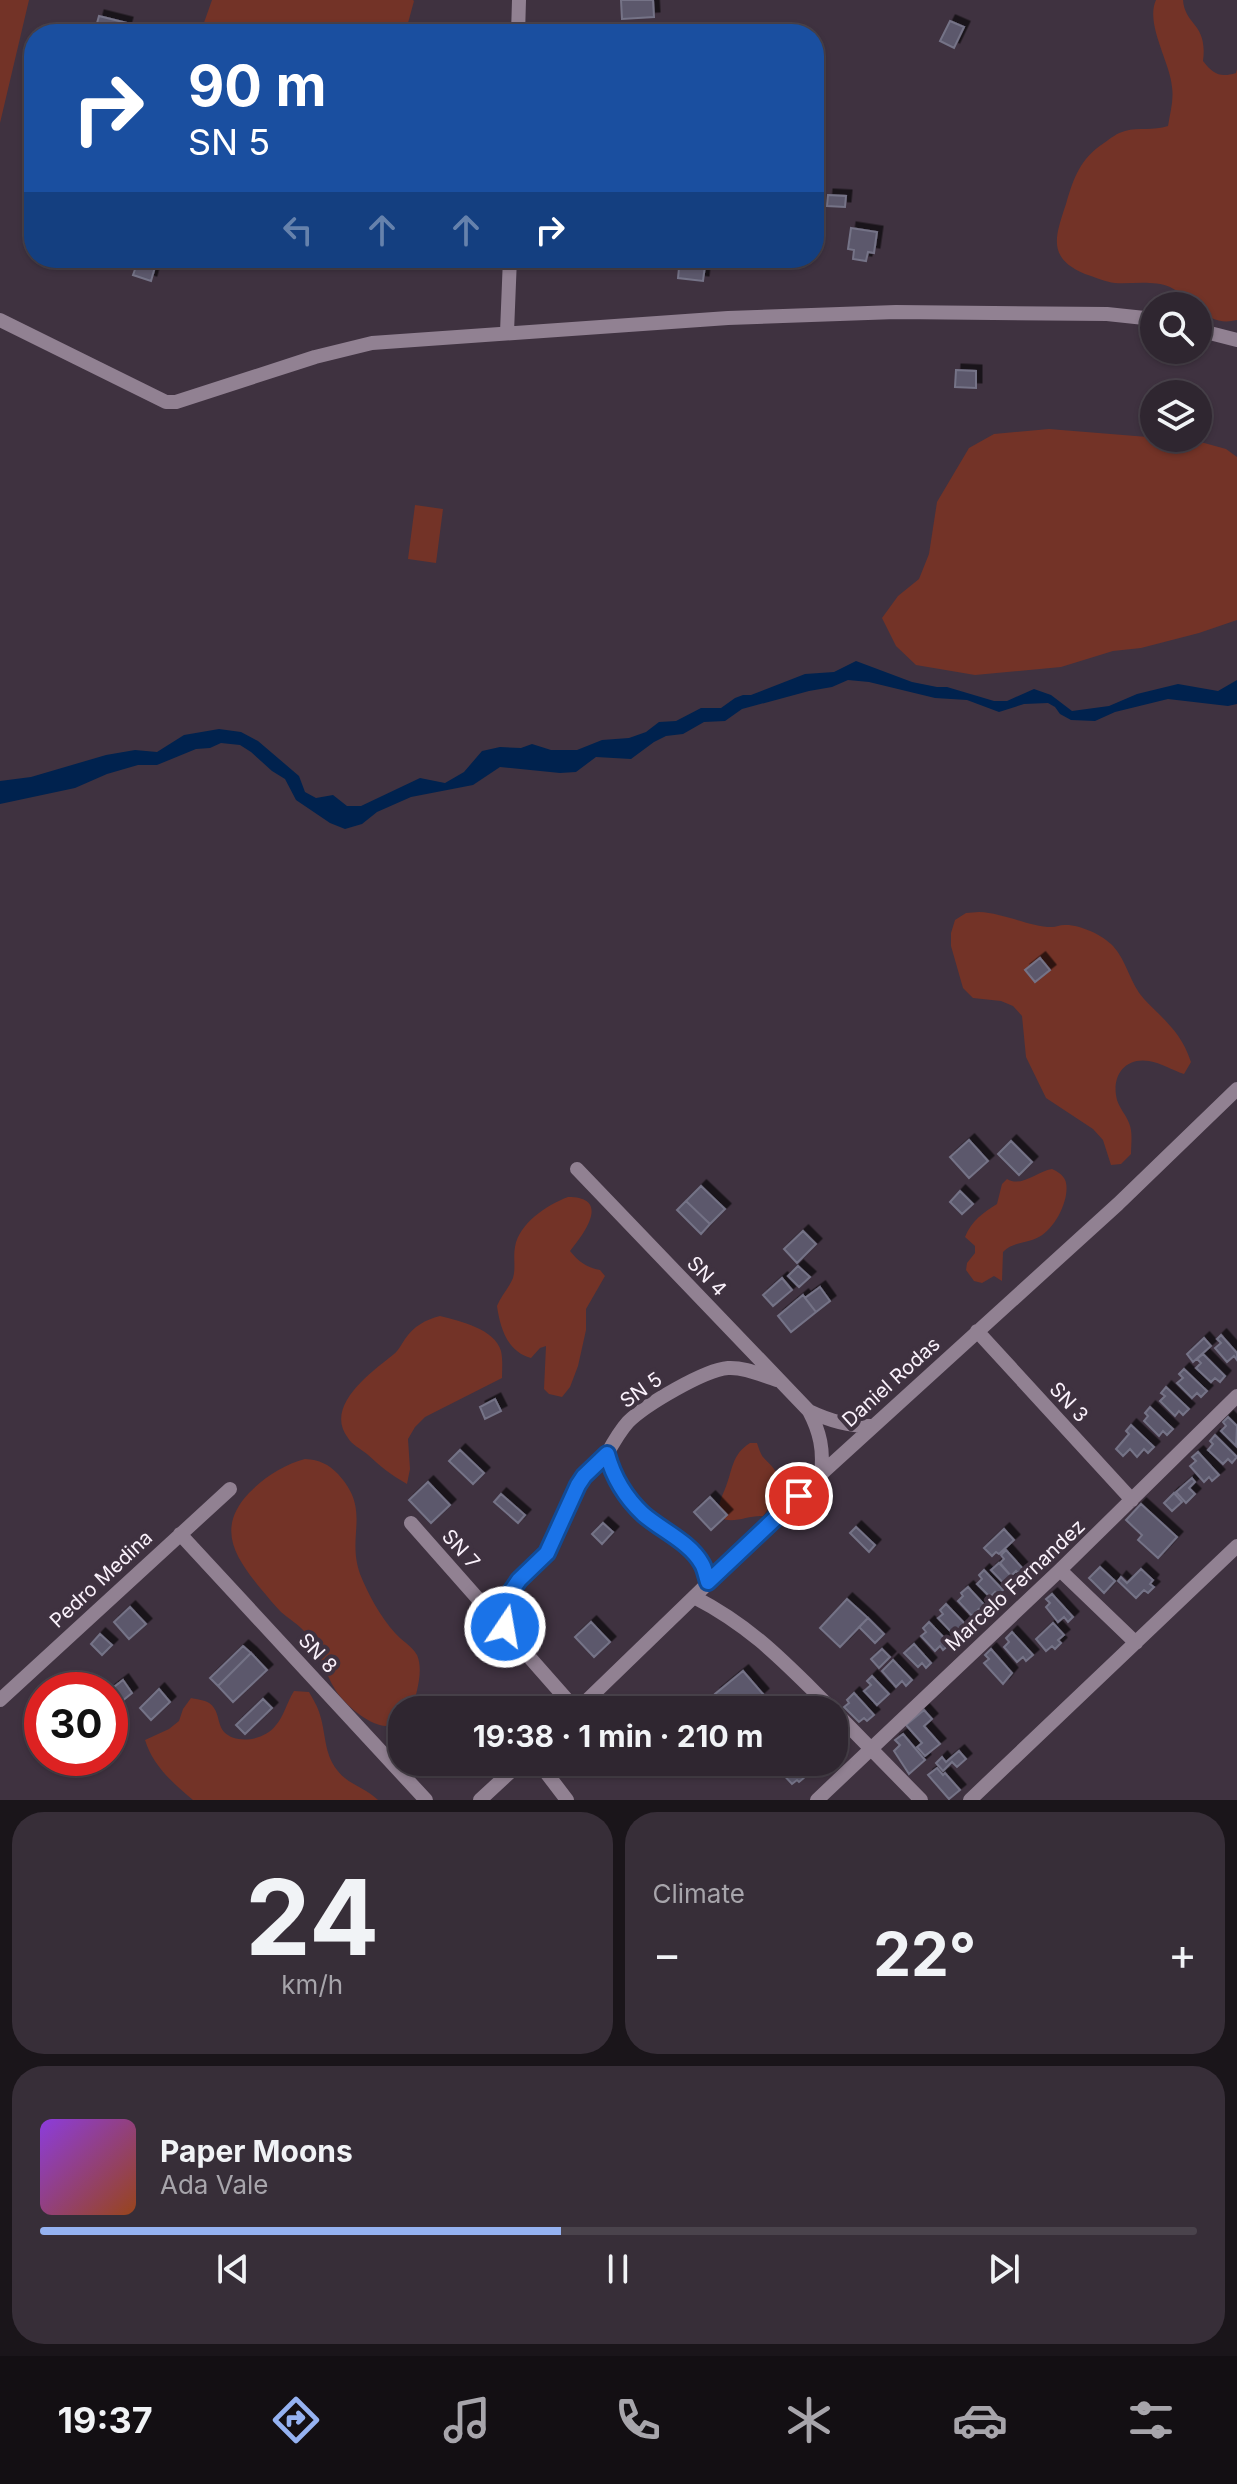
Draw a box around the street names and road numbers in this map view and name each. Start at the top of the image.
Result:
street label: SN 4 [682,1251,732,1301]
street label: Daniel Rodas [837,1332,945,1432]
street label: SN 5 [615,1367,667,1413]
street label: SN 3 [1045,1377,1093,1427]
street label: Marcelo Fernandez [940,1514,1090,1656]
street label: SN 7 [437,1524,485,1574]
street label: Pedro Medina [45,1525,157,1633]
street label: SN 8 [294,1628,342,1678]

